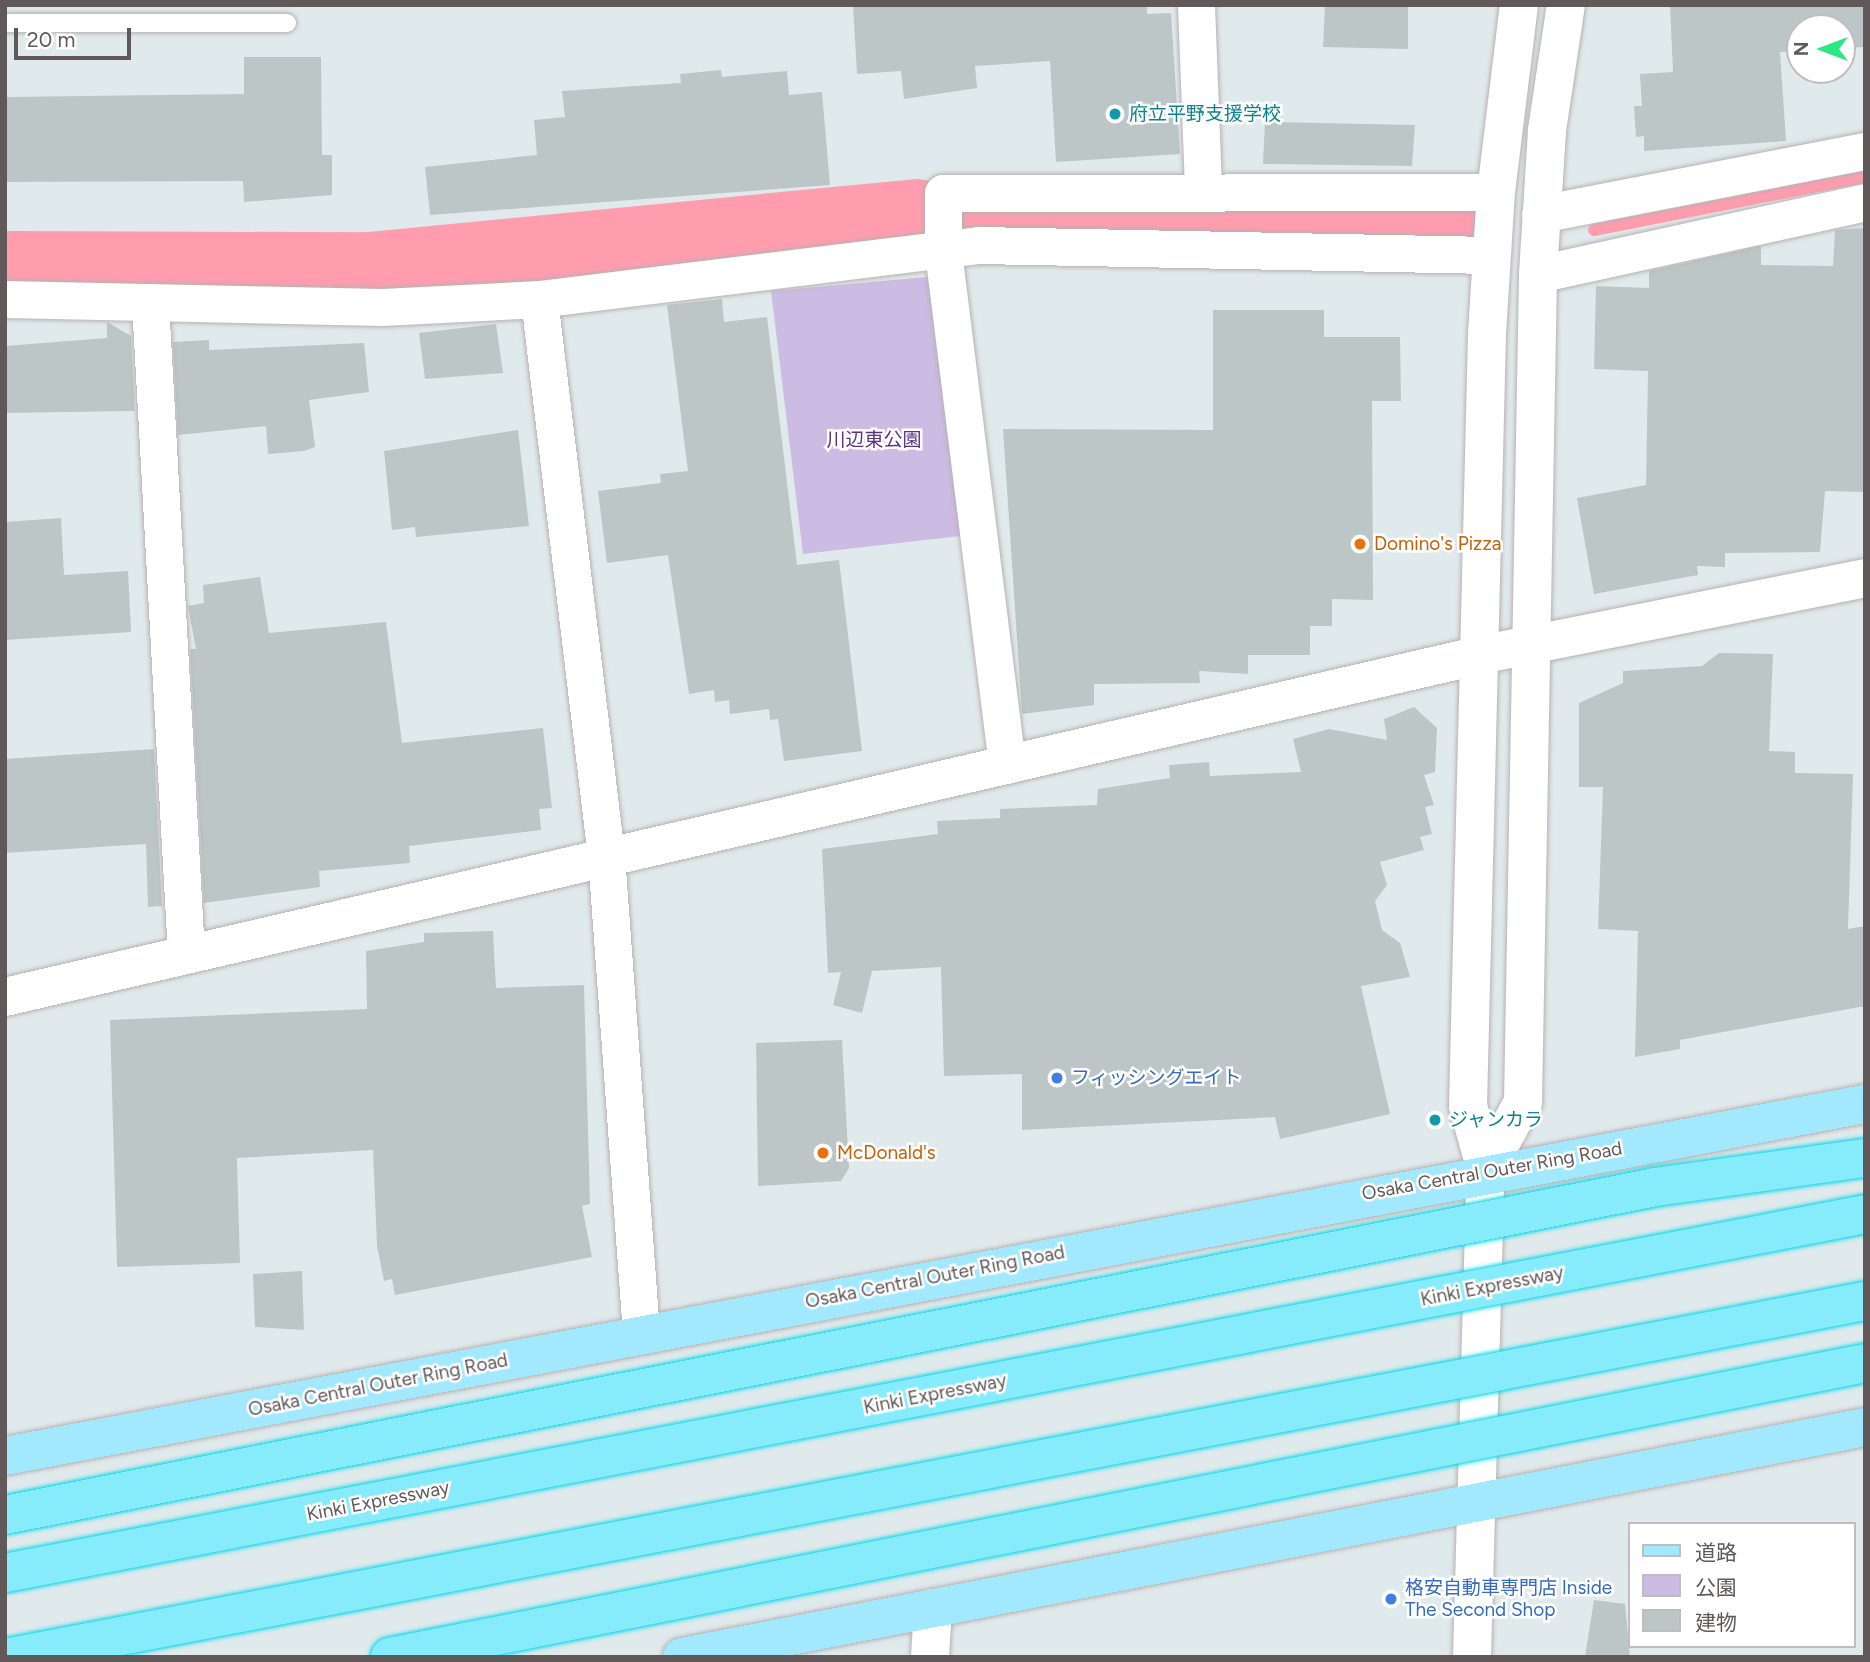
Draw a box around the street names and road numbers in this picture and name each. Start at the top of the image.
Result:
street label: Osaka Central Outer Ring Road [1360,1137,1624,1205]
street label: Osaka Central Outer Ring Road [803,1241,1067,1313]
street label: Kinki Expressway [1419,1261,1565,1311]
street label: Osaka Central Outer Ring Road [246,1349,510,1421]
street label: Kinki Expressway [862,1369,1008,1419]
street label: Kinki Expressway [305,1476,451,1526]

